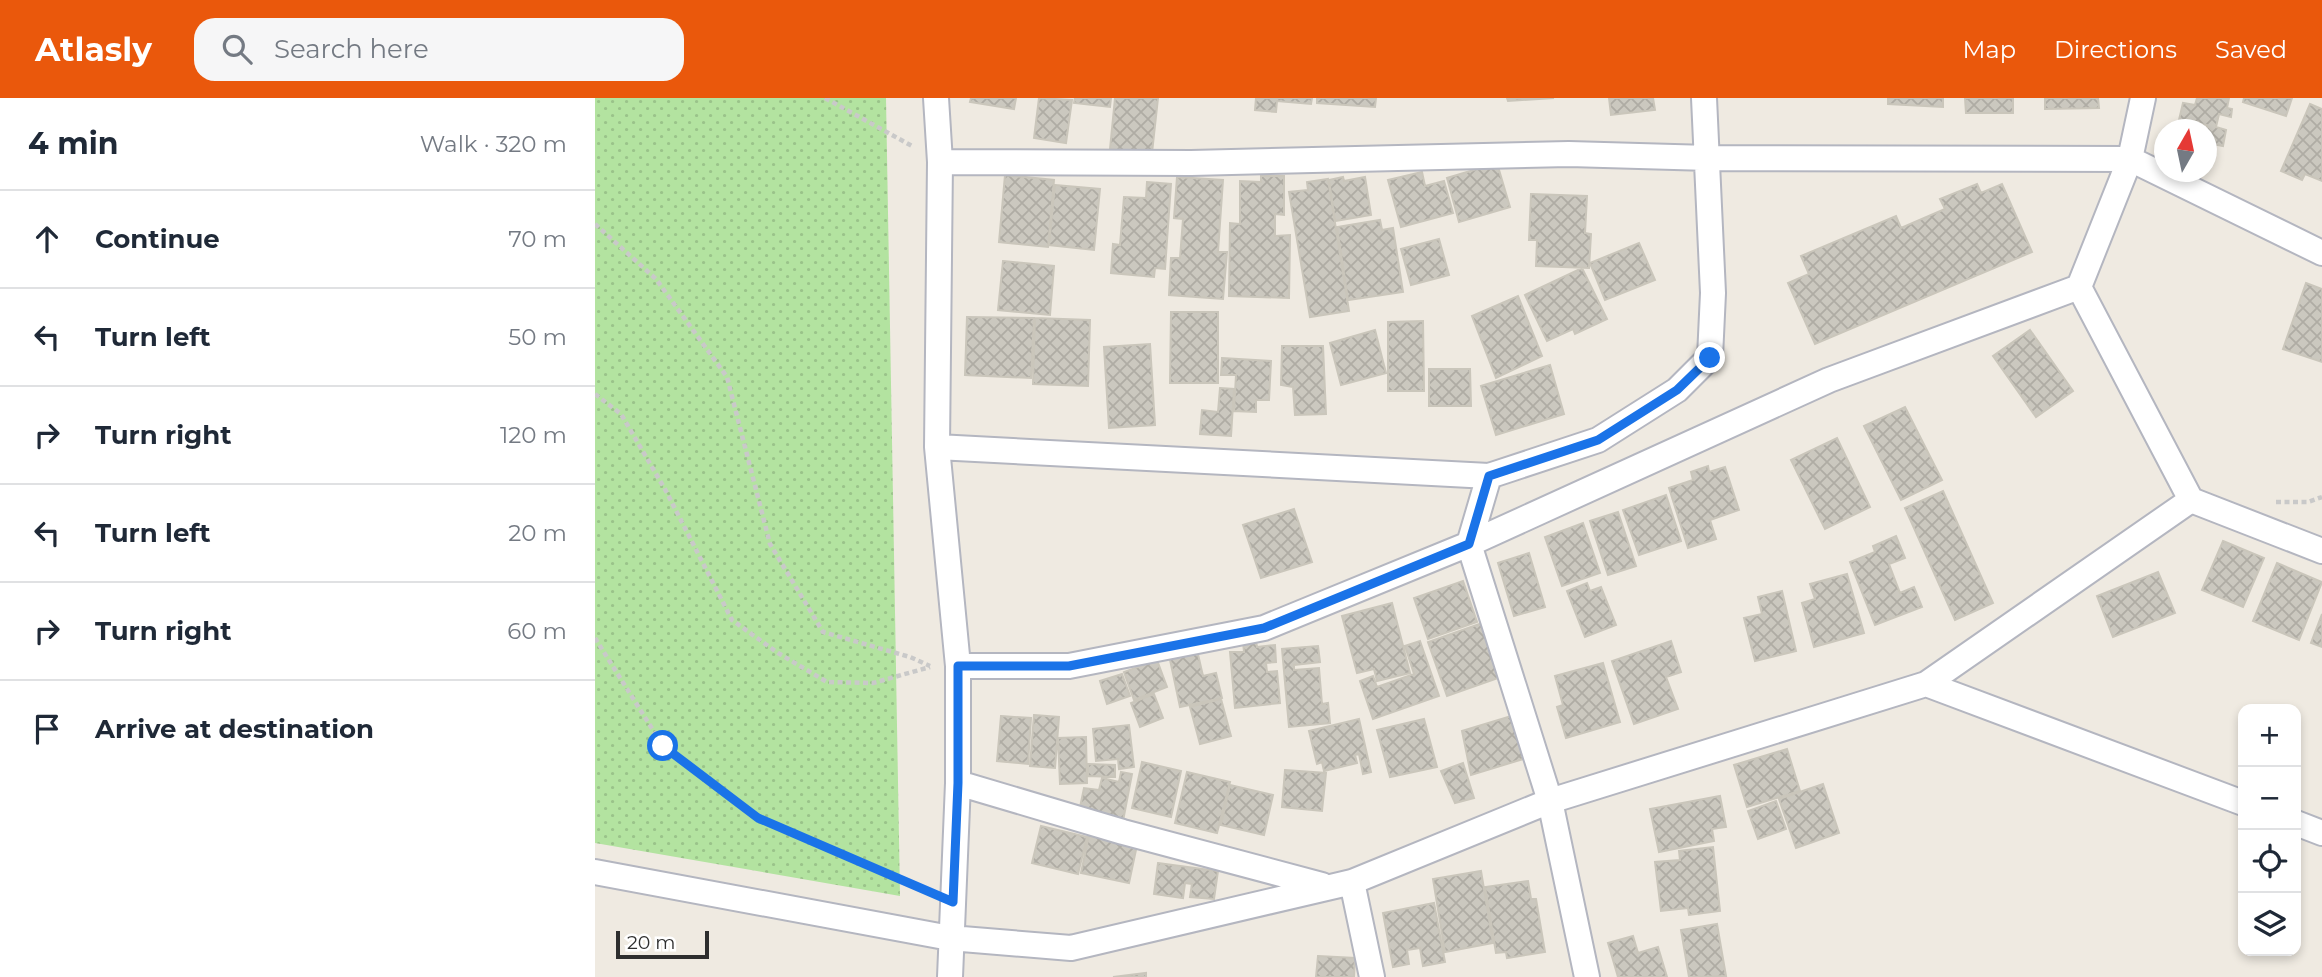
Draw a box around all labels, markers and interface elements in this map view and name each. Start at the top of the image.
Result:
search box [194,18,684,81]
text: Atlasly [35,29,152,69]
icon: search [218,30,256,68]
text: Search here [274,33,429,65]
text: Map [1963,35,2016,64]
text: Directions [2054,35,2177,64]
text: Saved [2215,35,2287,64]
north arrow [2154,119,2217,182]
text: 4 min [28,125,118,162]
text: Walk · 320 m [420,130,567,158]
icon: ahead [28,220,66,258]
text: Continue [95,223,220,255]
text: 70 m [508,225,567,253]
icon: left [28,318,66,356]
text: Turn left [95,321,211,353]
text: 50 m [508,323,567,351]
route end [1694,342,1725,373]
icon: right [28,416,66,454]
text: Turn right [95,419,231,451]
text: 120 m [500,421,567,449]
icon: left [28,514,66,552]
text: Turn left [95,517,211,549]
text: 20 m [508,519,567,547]
icon: right [28,612,66,650]
text: Turn right [95,615,231,647]
text: 60 m [507,617,567,645]
map controls [2238,704,2301,956]
button: + [2238,704,2301,767]
icon: arrive [28,710,66,748]
text: Arrive at destination [95,713,374,745]
route start [647,730,678,761]
button: − [2238,767,2301,830]
button: locate [2238,830,2301,893]
button: layers [2238,893,2301,956]
scale bar [616,928,709,960]
text: 20 m [627,931,675,954]

